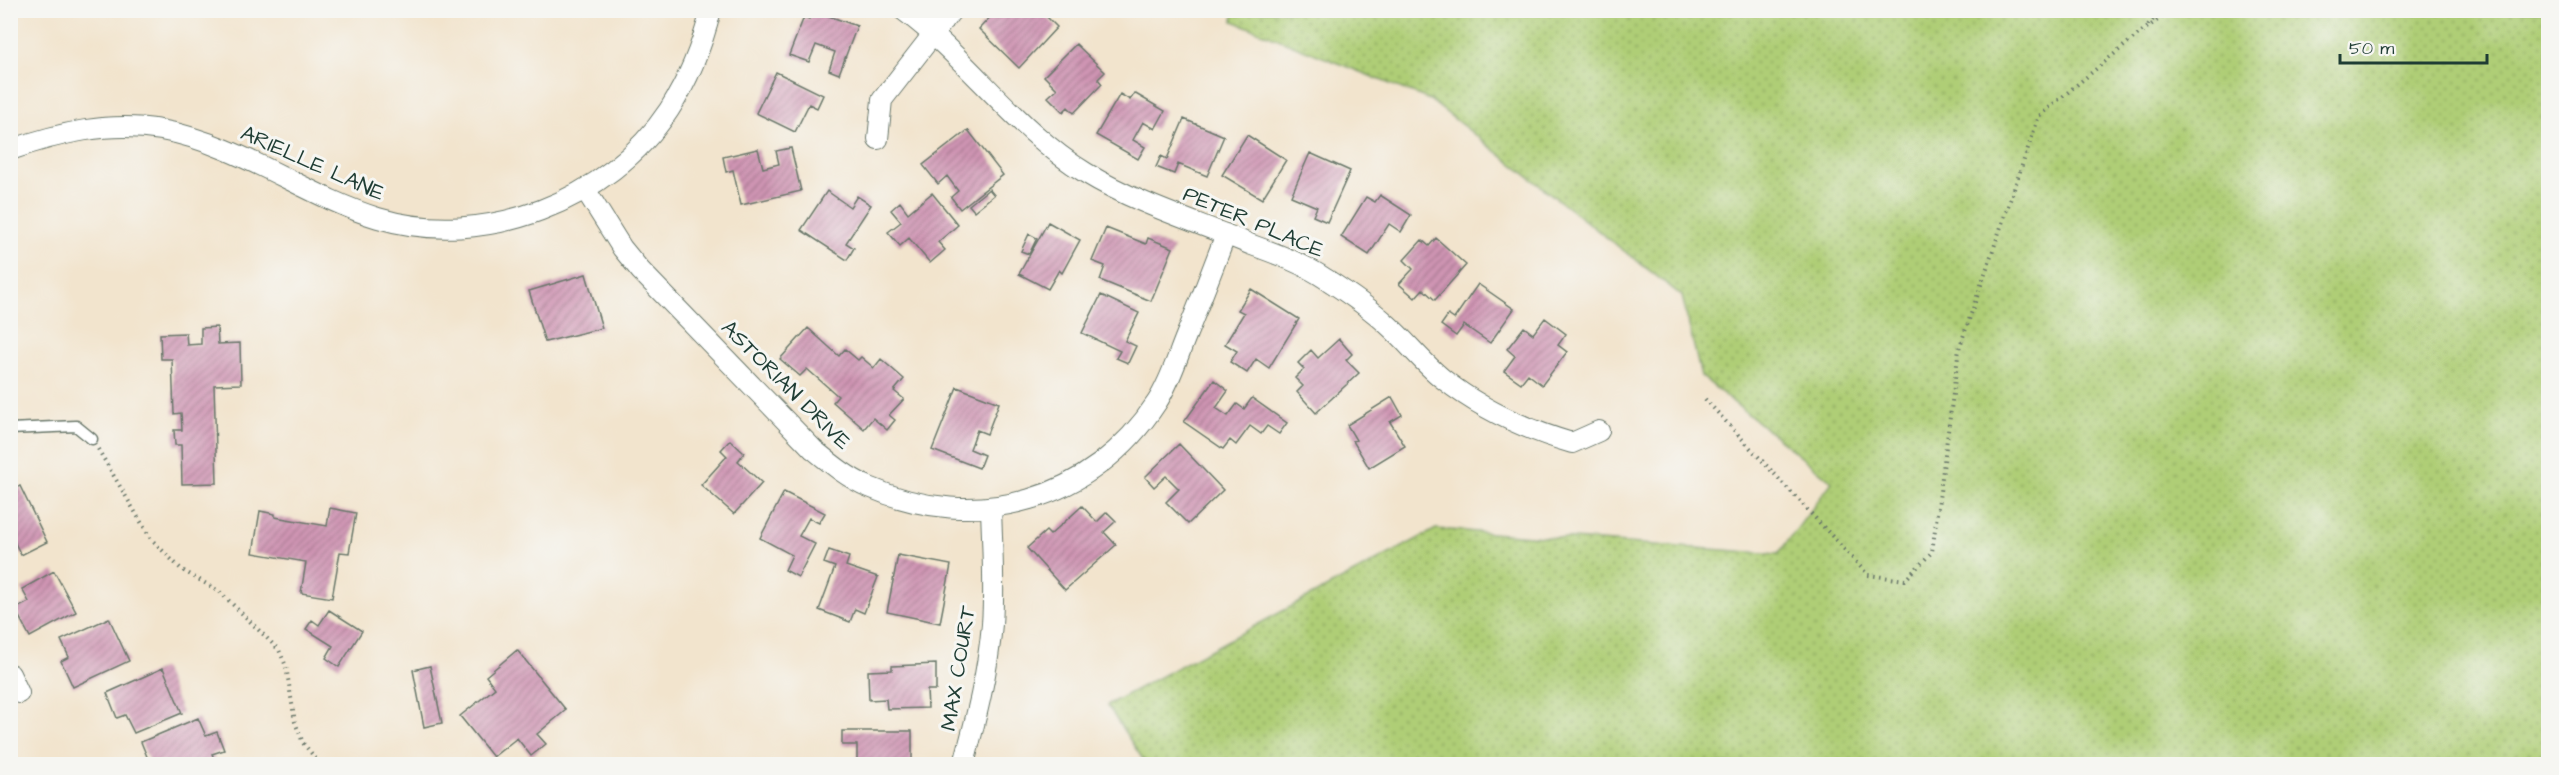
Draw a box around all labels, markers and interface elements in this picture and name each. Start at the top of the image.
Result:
scale bar [2340,27,2487,65]
text: 50 m [2349,36,2394,61]
street label: ARIELLE LANE [235,118,389,209]
street label: PETER PLACE [1178,179,1329,266]
street label: ASTORIAN DRIVE [714,313,858,457]
street label: MAX COURT [933,603,984,733]

